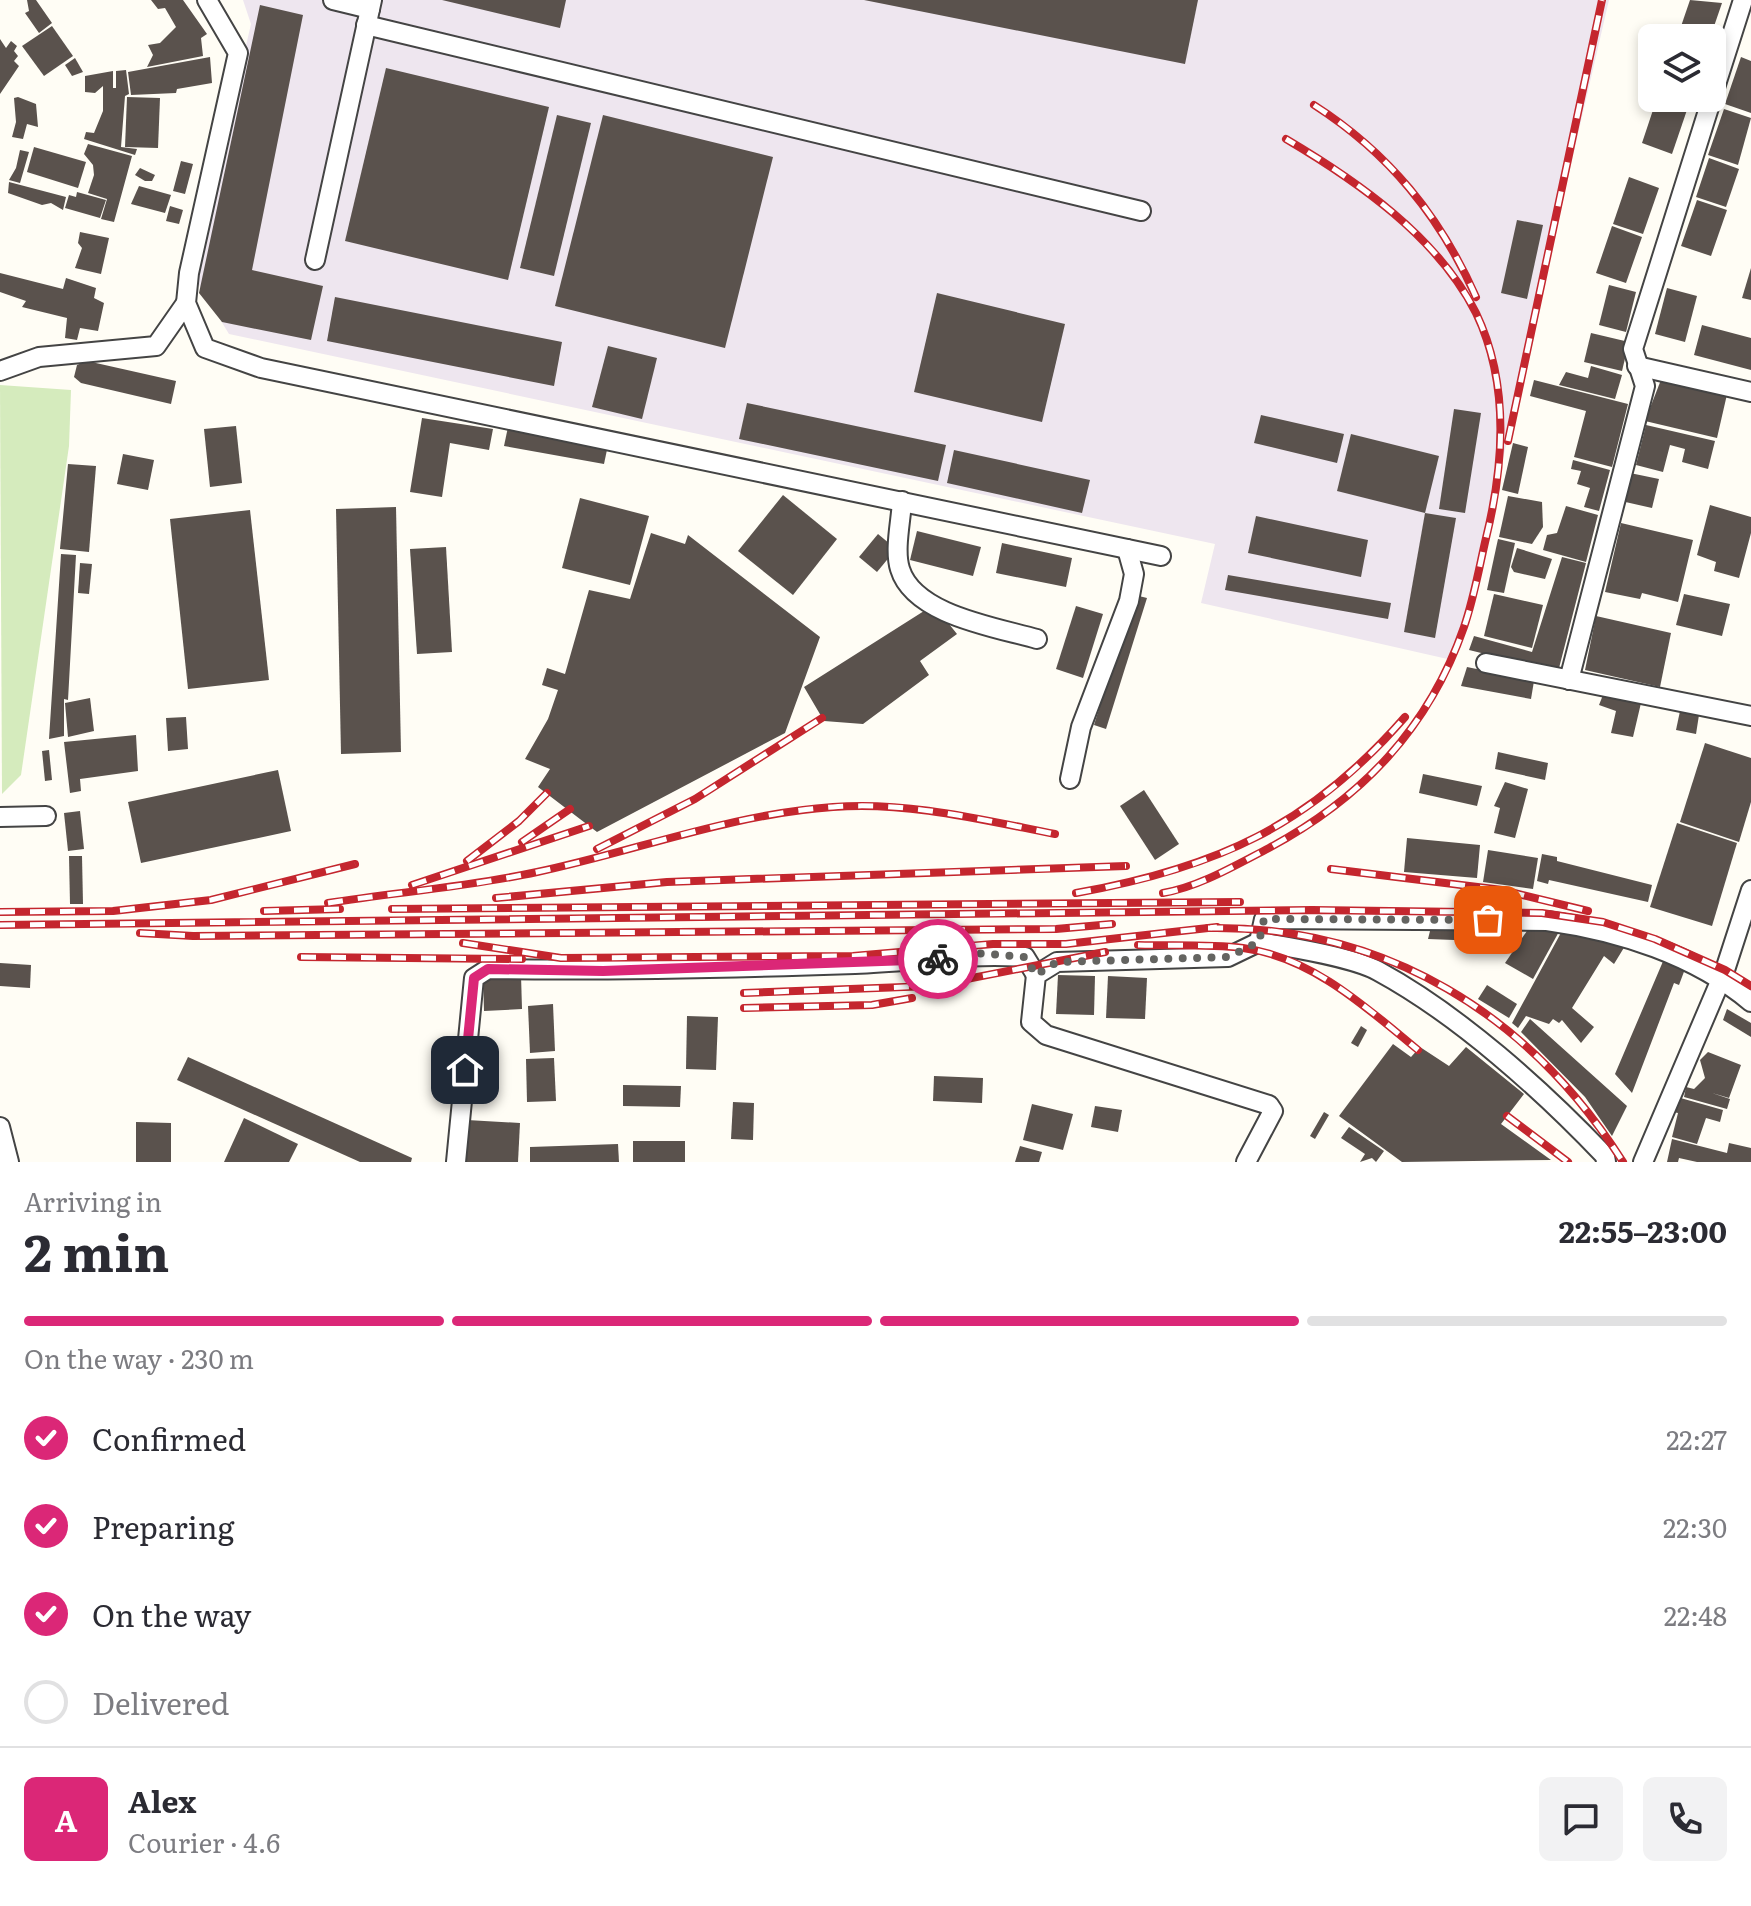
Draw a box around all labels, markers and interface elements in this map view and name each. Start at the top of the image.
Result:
map controls [1638,24,1726,112]
button: layers [1638,24,1726,112]
pin [1454,886,1522,954]
icon: bag [1466,898,1510,942]
courier [898,919,978,999]
icon: bike [916,937,960,981]
pin [431,1036,499,1104]
icon: home [443,1048,487,1092]
text: Arriving in [24,1181,162,1220]
text: 22:55–23:00 [1559,1208,1727,1252]
text: 2 min [24,1211,169,1288]
text: On the way · 230 m [24,1338,254,1377]
icon: check [24,1416,68,1460]
text: Confirmed [92,1416,246,1460]
text: 22:27 [1666,1419,1727,1458]
icon: check [24,1504,68,1548]
text: Preparing [92,1504,234,1548]
text: 22:30 [1663,1507,1727,1546]
icon: check [24,1592,68,1636]
text: On the way [92,1592,251,1636]
text: 22:48 [1664,1595,1727,1634]
text: Delivered [92,1680,229,1724]
button: chat [1539,1777,1623,1861]
button: phone [1643,1777,1727,1861]
text: Alex [128,1778,196,1822]
text: A [55,1797,77,1841]
text: Courier · 4.6 [128,1822,280,1861]

